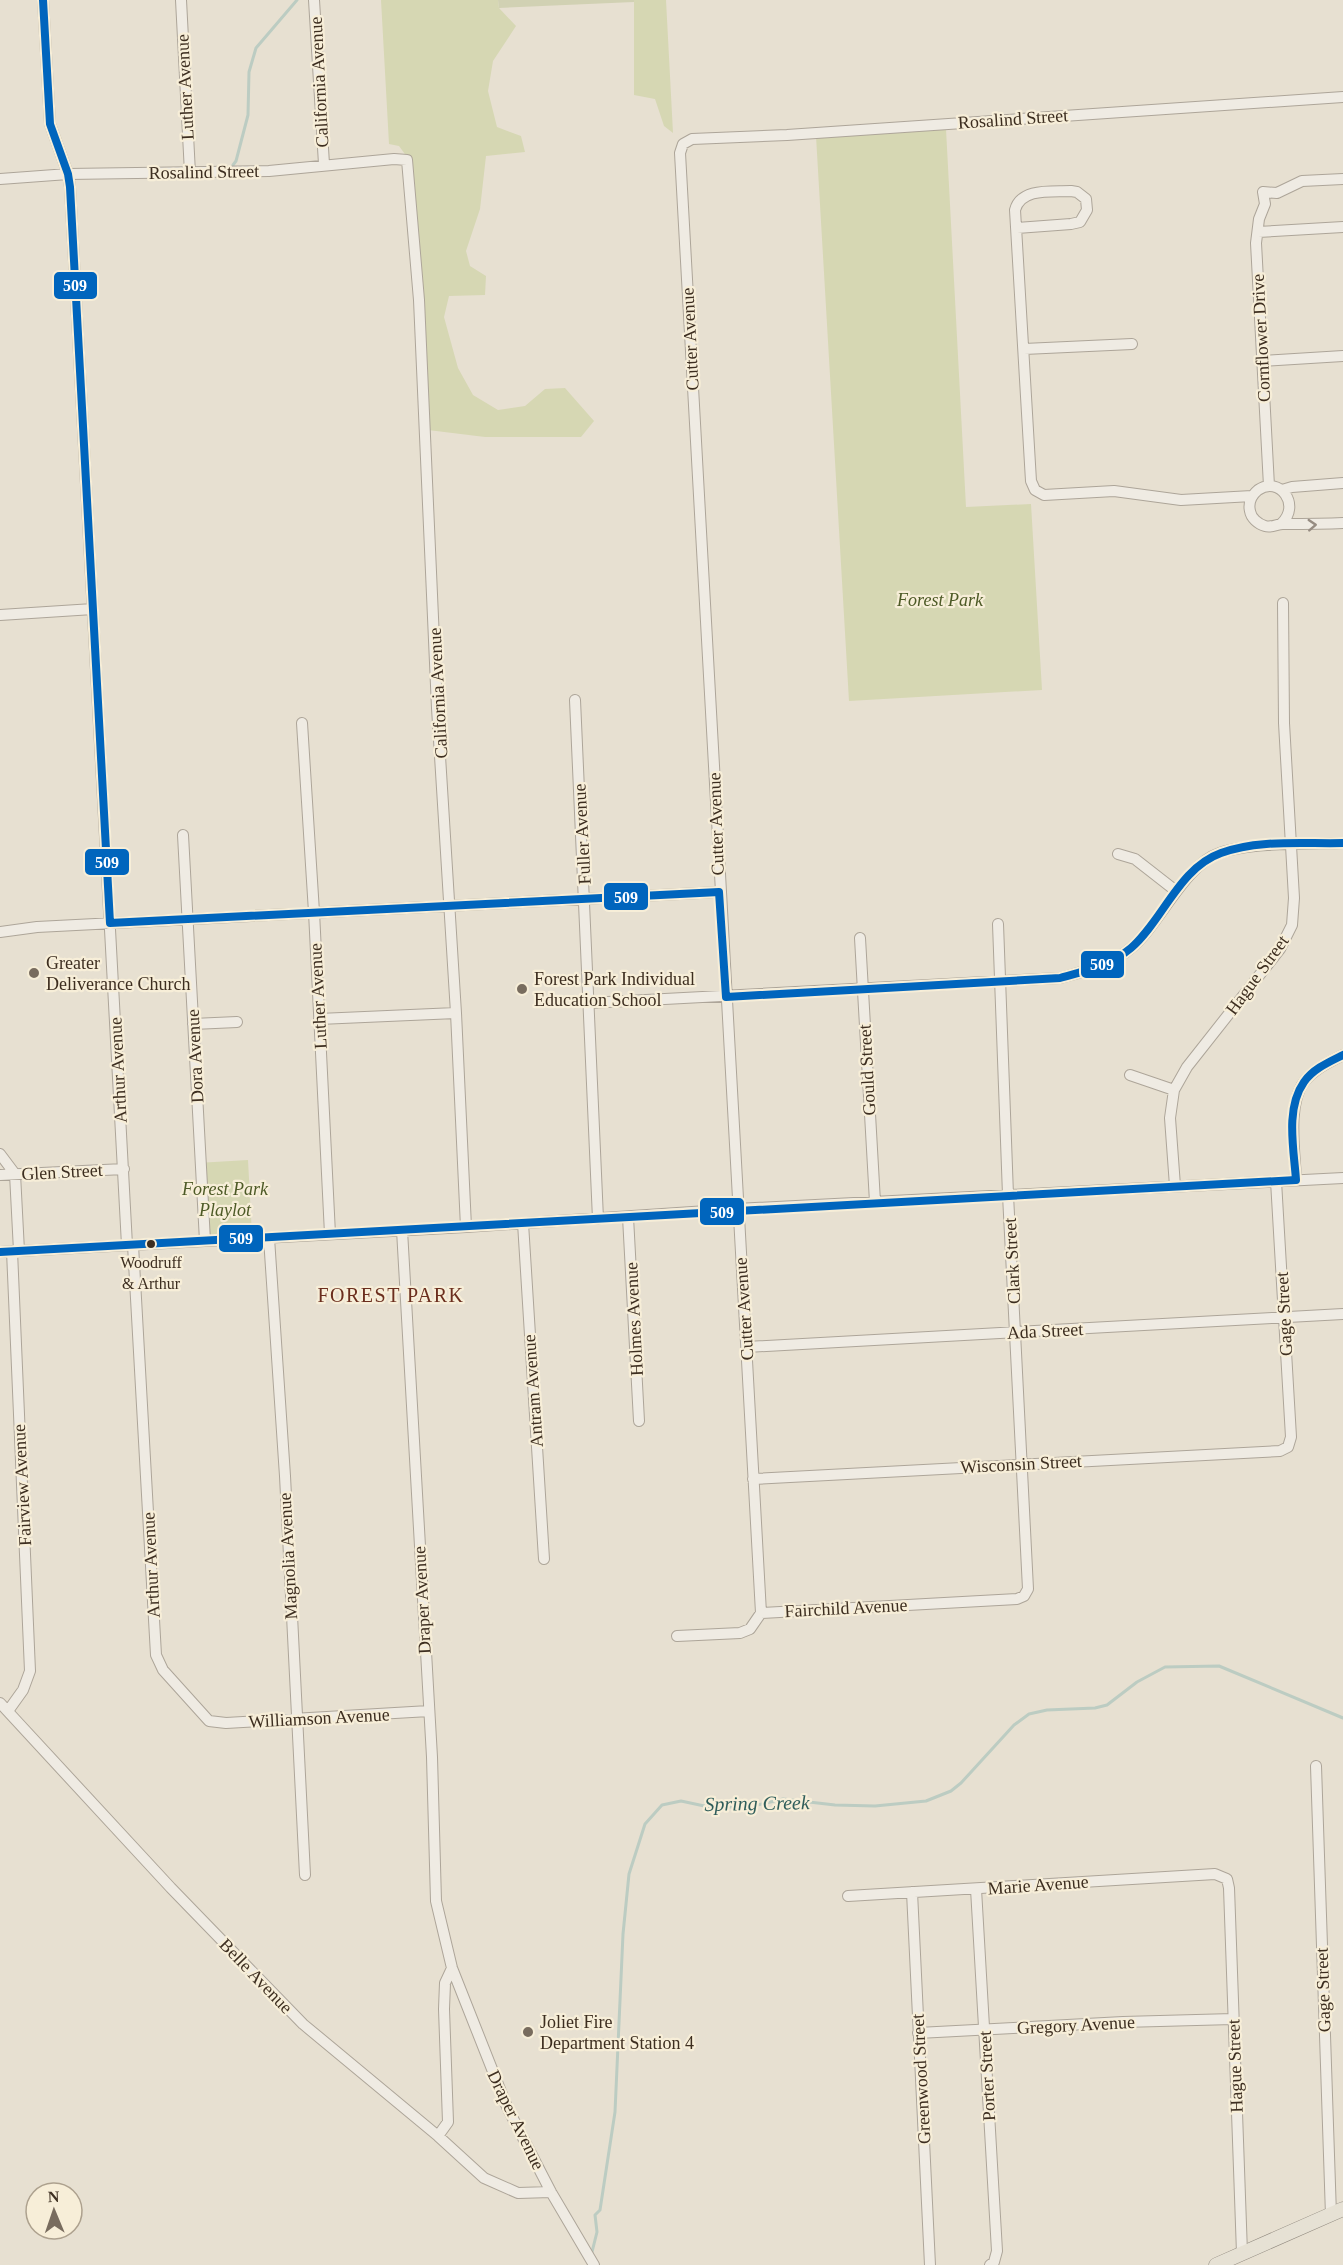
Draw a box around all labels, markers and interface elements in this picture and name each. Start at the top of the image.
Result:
street label: California Avenue [306,16,332,148]
street label: Luther Avenue [172,33,198,141]
street label: Rosalind Street [957,105,1069,133]
street label: Rosalind Street [149,161,259,183]
line badge: 509 [53,271,98,300]
street label: Cornflower Drive [1248,273,1274,403]
text: 509 [63,277,87,294]
street label: Cutter Avenue [677,287,703,391]
one-way arrow [1307,518,1316,531]
park label: Forest Park [896,590,984,610]
street label: California Avenue [425,627,451,759]
street label: Cutter Avenue [704,772,728,876]
street label: Fuller Avenue [569,783,595,885]
line badge: 509 [84,848,130,876]
text: 509 [95,854,119,871]
line badge: 509 [603,882,649,911]
text: 509 [614,889,638,906]
street label: Hague Street [1221,931,1293,1019]
street label: Luther Avenue [305,942,331,1050]
line badge: 509 [1080,950,1125,979]
place label: Greater Deliverance Church [46,953,190,994]
text: 509 [1090,956,1114,973]
marker: Greater Deliverance Church [27,966,41,980]
place label: Forest Park Individual Education School [534,969,695,1010]
marker: Forest Park Individual Education School [515,982,529,996]
street label: Dora Avenue [183,1008,207,1104]
street label: Arthur Avenue [105,1016,131,1124]
street label: Gould Street [855,1024,879,1116]
street label: Glen Street [21,1160,103,1184]
park label: Forest Park Playlot [181,1179,269,1220]
line badge: 509 [699,1197,745,1226]
text: 509 [710,1204,734,1221]
street label: Clark Street [1000,1217,1024,1305]
line badge: 509 [218,1224,264,1253]
text: 509 [229,1230,253,1247]
marker: Woodruff & Arthur [145,1238,157,1250]
place label: Woodruff & Arthur [120,1254,182,1292]
street label: Cutter Avenue [730,1257,758,1361]
street label: Holmes Avenue [621,1261,647,1377]
street label: Gage Street [1272,1271,1296,1357]
district label: FOREST PARK [317,1284,465,1306]
street label: Ada Street [1006,1319,1084,1343]
street label: Antram Avenue [519,1334,547,1448]
street label: Fairview Avenue [9,1423,35,1547]
street label: Wisconsin Street [960,1451,1082,1477]
street label: Magnolia Avenue [275,1492,301,1620]
street label: Arthur Avenue [138,1511,164,1619]
street label: Draper Avenue [409,1545,435,1655]
street label: Fairchild Avenue [784,1595,908,1621]
street label: Williamson Avenue [248,1704,390,1732]
water label: Spring Creek [704,1791,811,1816]
street label: Marie Avenue [987,1871,1089,1899]
street label: Belle Avenue [215,1934,297,2018]
street label: Gage Street [1312,1947,1334,2033]
place label: Joliet Fire Department Station 4 [540,2012,694,2053]
street label: Gregory Avenue [1016,2012,1136,2038]
street label: Greenwood Street [908,2013,934,2145]
street label: Hague Street [1223,2019,1247,2113]
marker: Joliet Fire Department Station 4 [521,2025,535,2039]
street label: Porter Street [975,2030,999,2122]
street label: Draper Avenue [483,2067,549,2173]
north arrow [24,2181,84,2241]
text: N [47,2188,60,2205]

